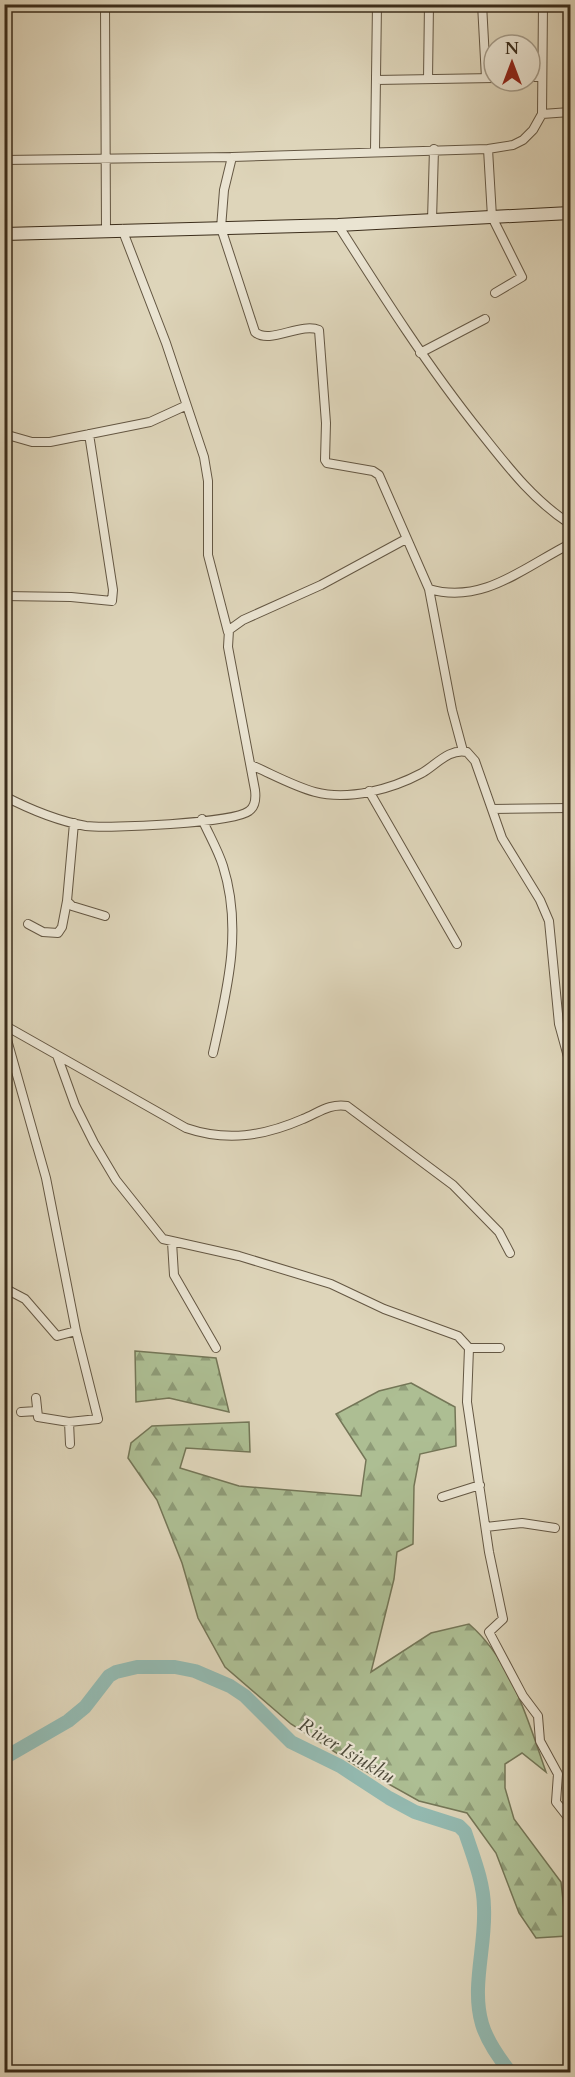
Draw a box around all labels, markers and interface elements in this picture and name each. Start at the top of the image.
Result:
north arrow [482,33,542,93]
text: N [505,38,519,60]
water label: River Isiukhu [294,1711,400,1790]

